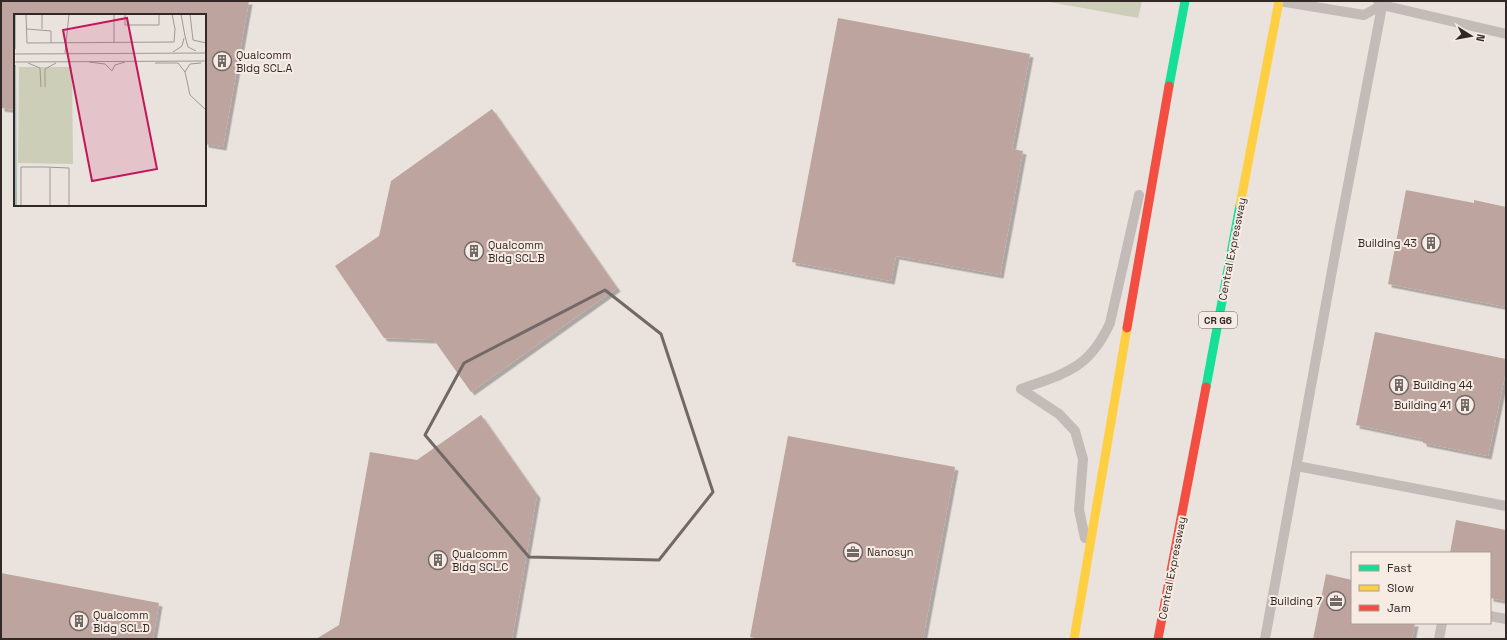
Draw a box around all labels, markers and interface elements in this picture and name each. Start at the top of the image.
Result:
inset map [14,14,206,206]
north arrow [1451,16,1491,56]
text: N [1473,33,1488,43]
place label: Qualcomm Bldg SCL.A [236,48,293,75]
building icon: Qualcomm Bldg SCL.A [211,50,233,72]
street label: Central Expressway [1215,196,1249,302]
building icon: Building 43 [1420,232,1442,254]
place label: Building 43 [1358,236,1417,250]
place label: Qualcomm Bldg SCL.B [488,238,545,265]
building icon: Qualcomm Bldg SCL.B [463,240,485,262]
road number: CR G6 [1199,312,1237,328]
building icon: Building 44 [1388,374,1410,396]
place label: Building 44 [1413,378,1473,392]
building icon: Building 41 [1454,394,1476,416]
place label: Building 41 [1394,398,1451,412]
street label: Central Expressway [1155,515,1189,621]
office icon: Nanosyn [842,541,864,563]
place label: Nanosyn [867,545,913,559]
place label: Qualcomm Bldg SCL.C [452,547,508,574]
building icon: Qualcomm Bldg SCL.C [427,549,449,571]
legend [1351,552,1491,624]
text: Fast [1387,560,1412,576]
text: Slow [1387,580,1414,596]
office icon: Building 7 [1325,590,1347,612]
place label: Building 7 [1270,594,1322,608]
text: Jam [1387,600,1411,616]
place label: Qualcomm Bldg SCL.D [93,608,150,635]
building icon: Qualcomm Bldg SCL.D [68,610,90,632]

